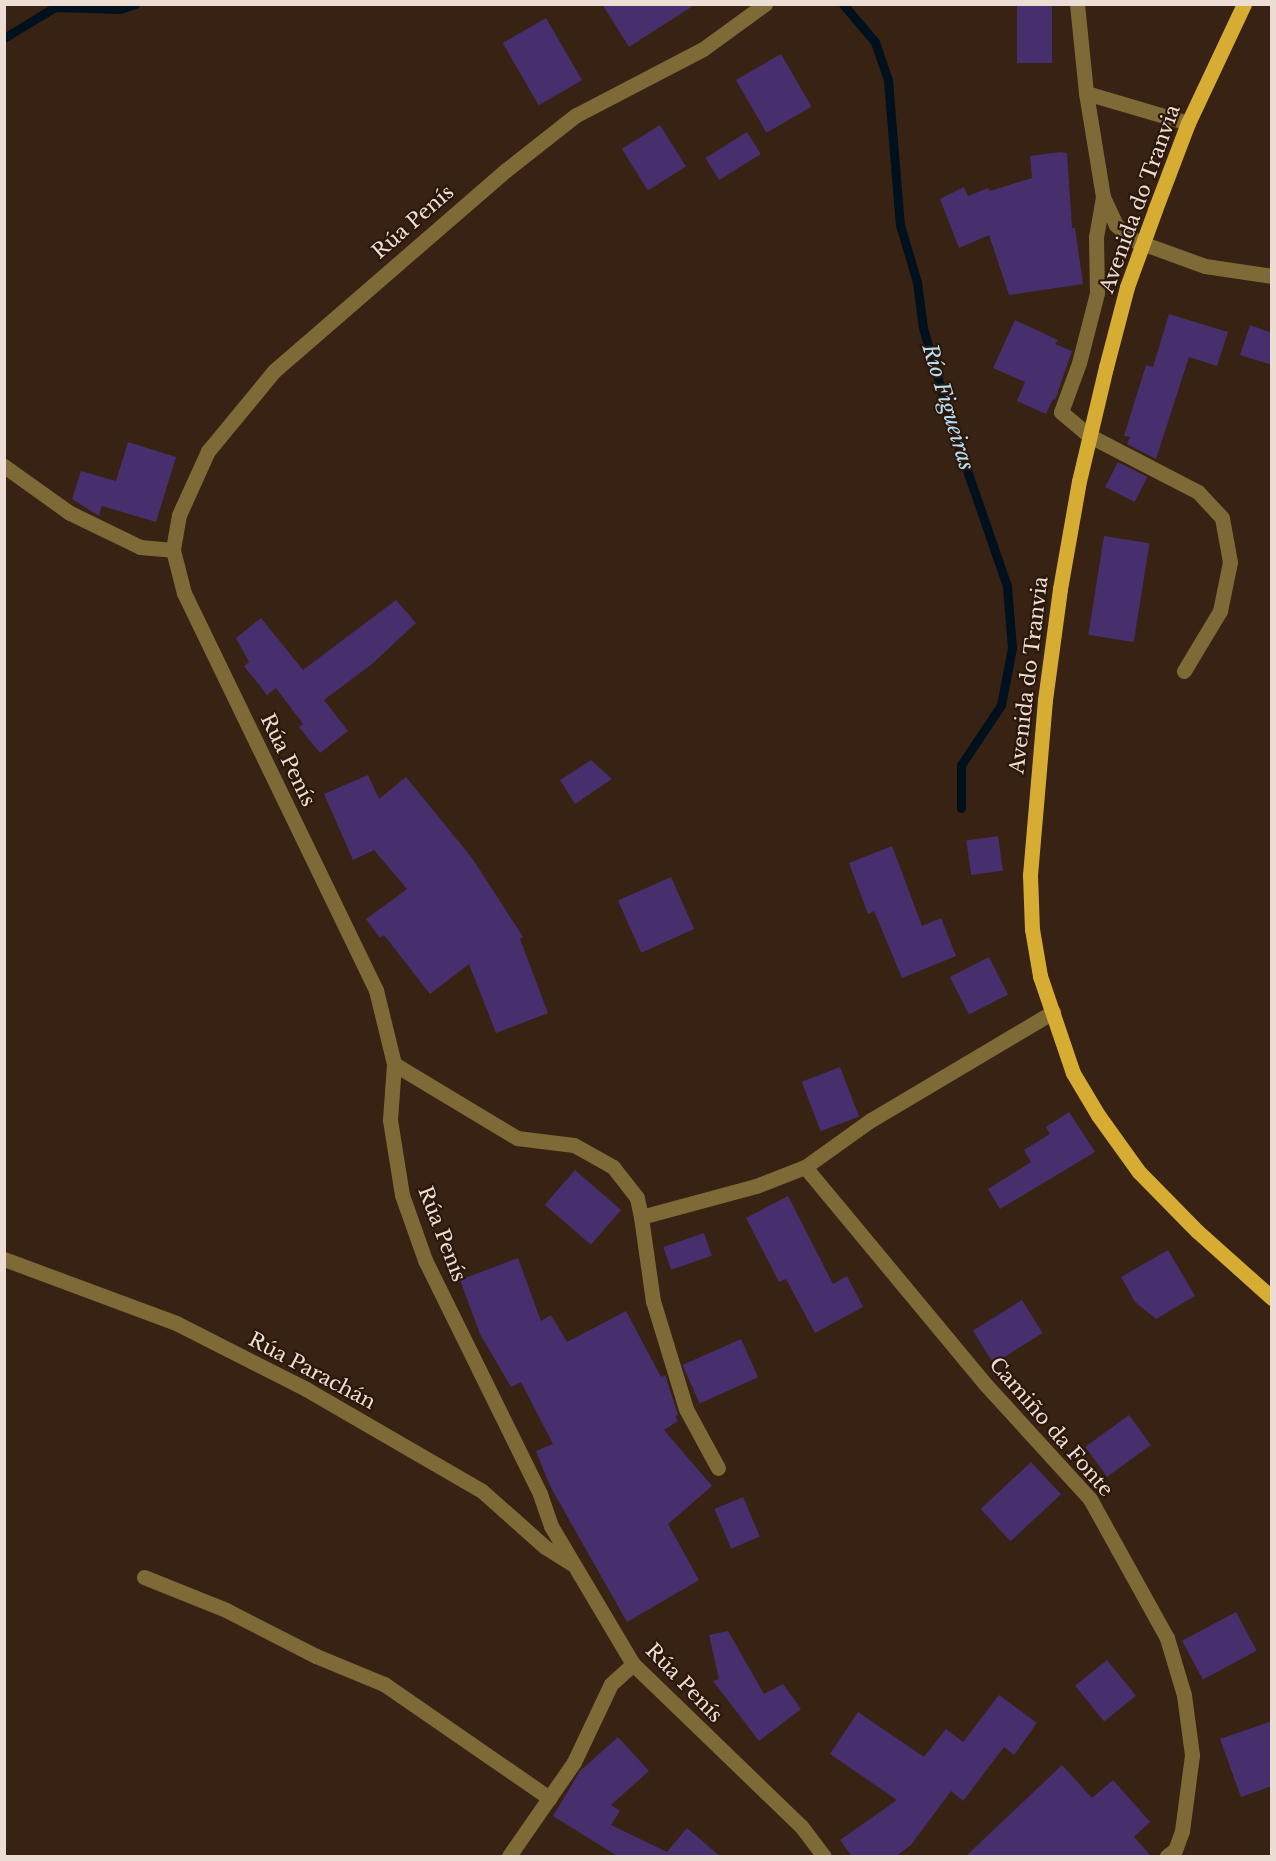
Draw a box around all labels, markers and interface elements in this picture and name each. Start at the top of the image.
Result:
street label: Avenida do Tranvia [1095,101,1185,297]
street label: Rúa Penís [367,180,459,264]
water label: Río Figueiras [917,341,979,473]
street label: Avenida do Tranvia [1005,575,1053,775]
street label: Rúa Penís [255,710,321,810]
street label: Rúa Penís [413,1183,471,1285]
street label: Rúa Parachán [244,1327,380,1415]
street label: Camiño da Fonte [984,1352,1118,1502]
street label: Rúa Penís [641,1639,727,1727]

